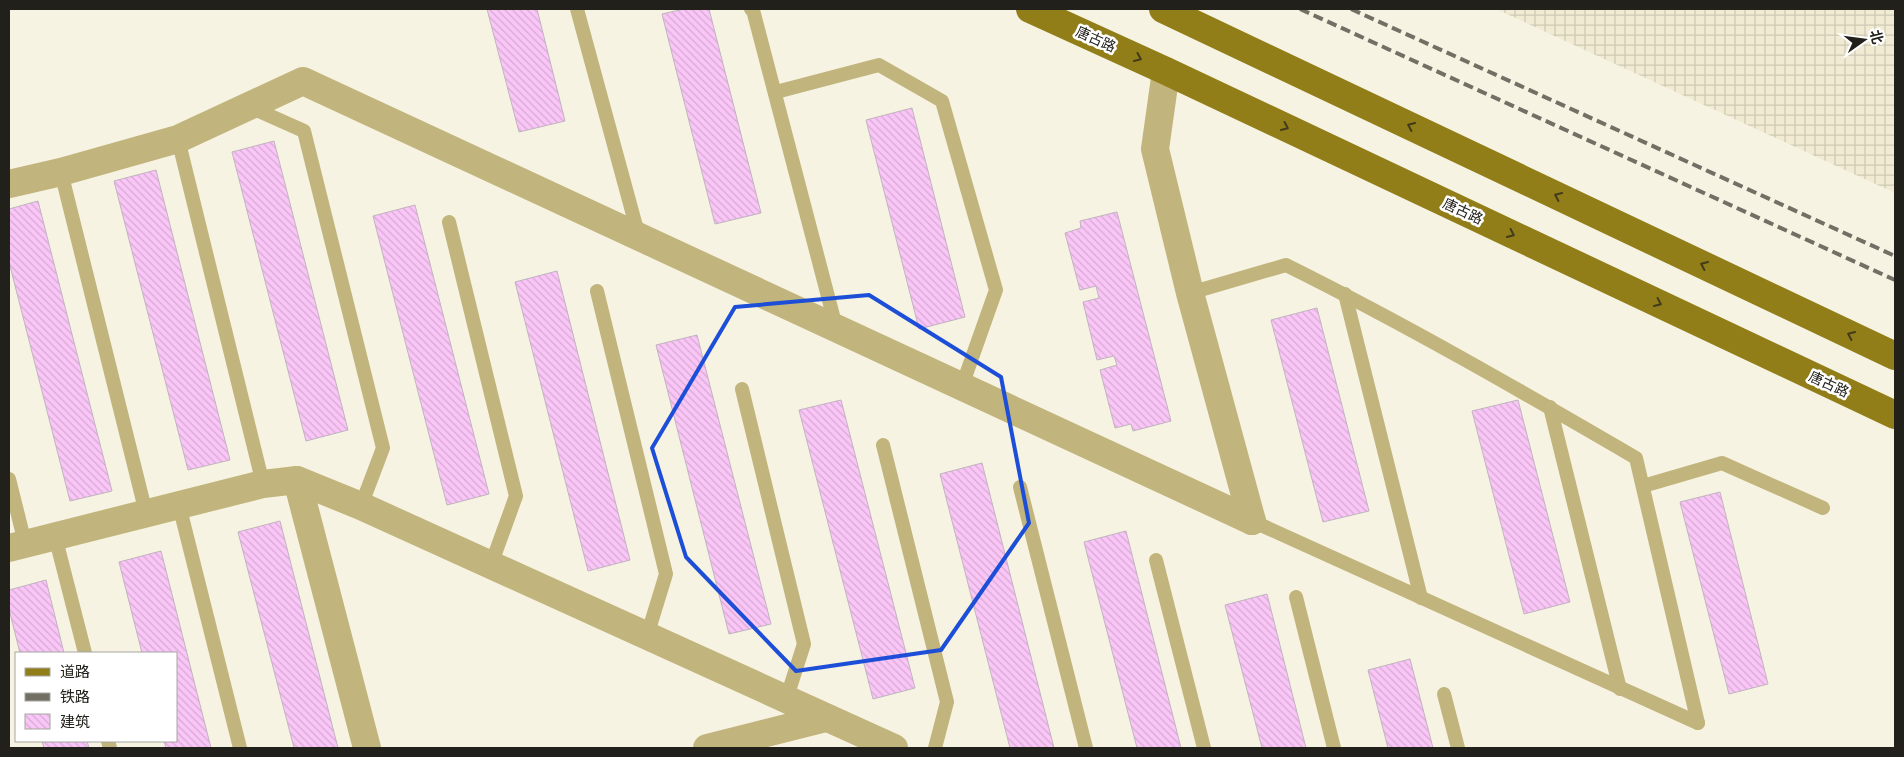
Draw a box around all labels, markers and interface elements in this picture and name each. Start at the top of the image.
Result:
north arrow [1839,15,1889,65]
street label: 唐古路 [1073,21,1119,57]
text: 北 [1865,28,1888,46]
one-way arrow [1133,51,1142,62]
one-way arrow [1280,121,1289,131]
one-way arrow [1407,122,1416,132]
one-way arrow [1554,192,1563,202]
street label: 唐古路 [1440,193,1486,229]
one-way arrow [1506,227,1515,238]
one-way arrow [1701,262,1710,272]
one-way arrow [1653,297,1662,307]
one-way arrow [1847,331,1856,341]
street label: 唐古路 [1806,366,1852,402]
legend [15,652,178,742]
text: 道路 [60,661,90,682]
text: 铁路 [60,686,90,707]
text: 建筑 [60,711,90,732]

